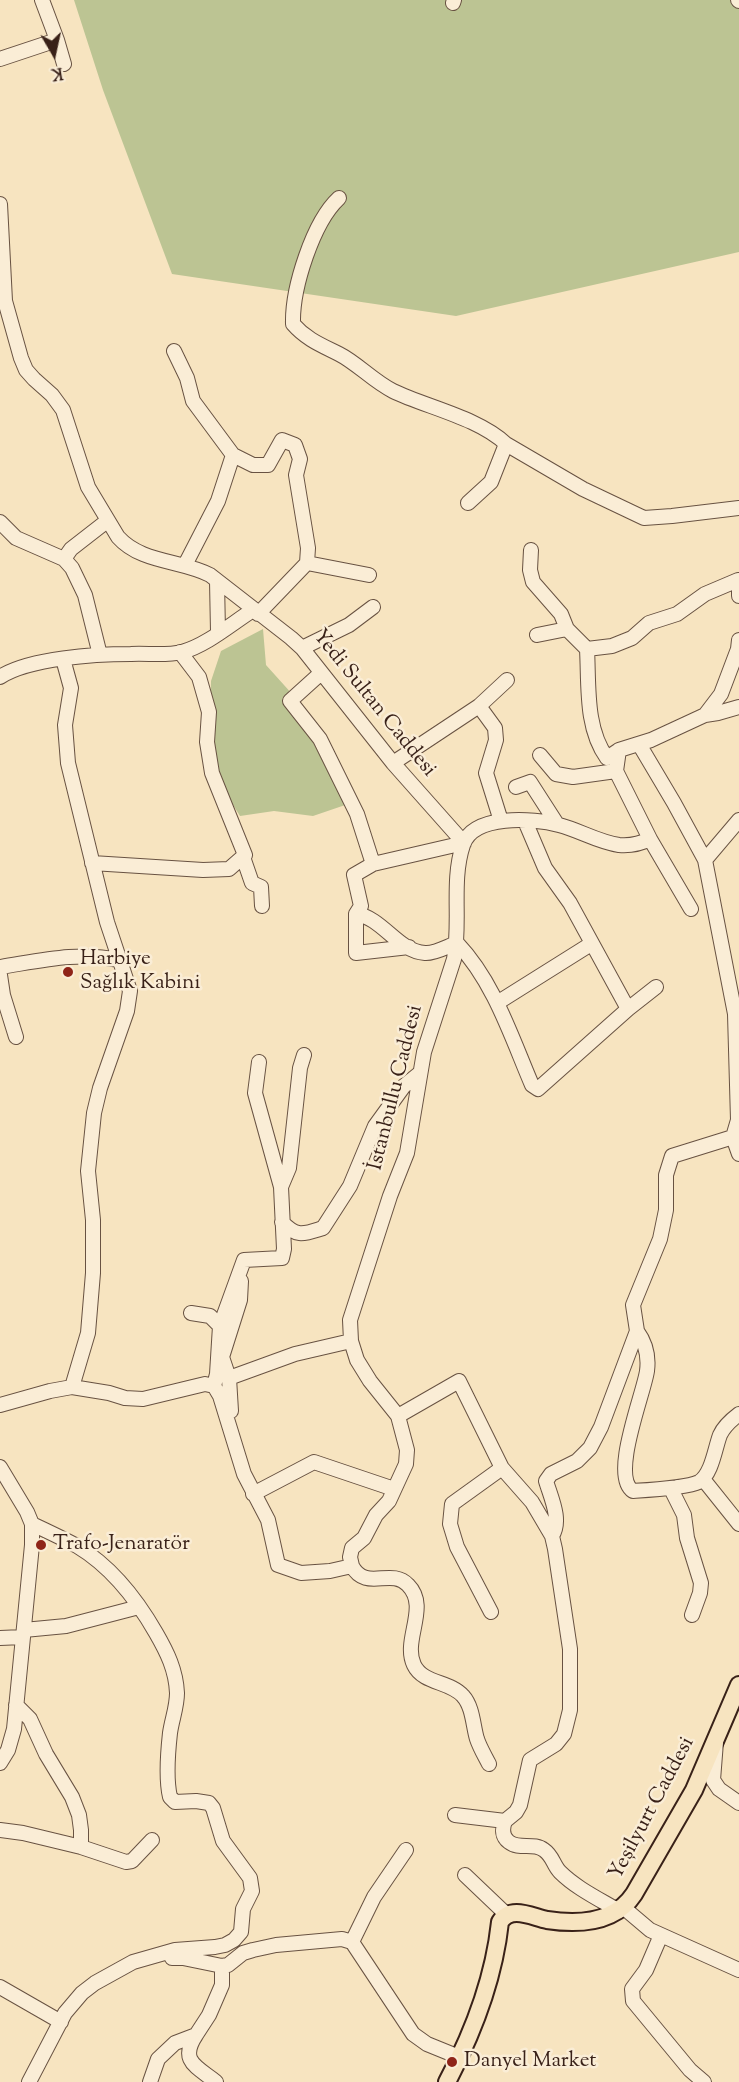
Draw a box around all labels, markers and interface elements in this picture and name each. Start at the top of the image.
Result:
north arrow [24,24,84,84]
text: K [49,60,64,85]
street label: Yedi Sultan Caddesi [306,625,440,783]
place label: Harbiye Sağlık Kabini [80,947,200,997]
marker: Harbiye Sağlık Kabini [61,965,75,979]
street label: İstanbullu Caddesi [364,1003,430,1173]
place label: Trafo-Jenaratör [53,1532,190,1558]
marker: Trafo-Jenaratör [34,1538,48,1552]
street label: Yeşilyurt Caddesi [605,1733,701,1885]
place label: Danyel Market [464,2049,597,2075]
marker: Danyel Market [445,2055,459,2069]

